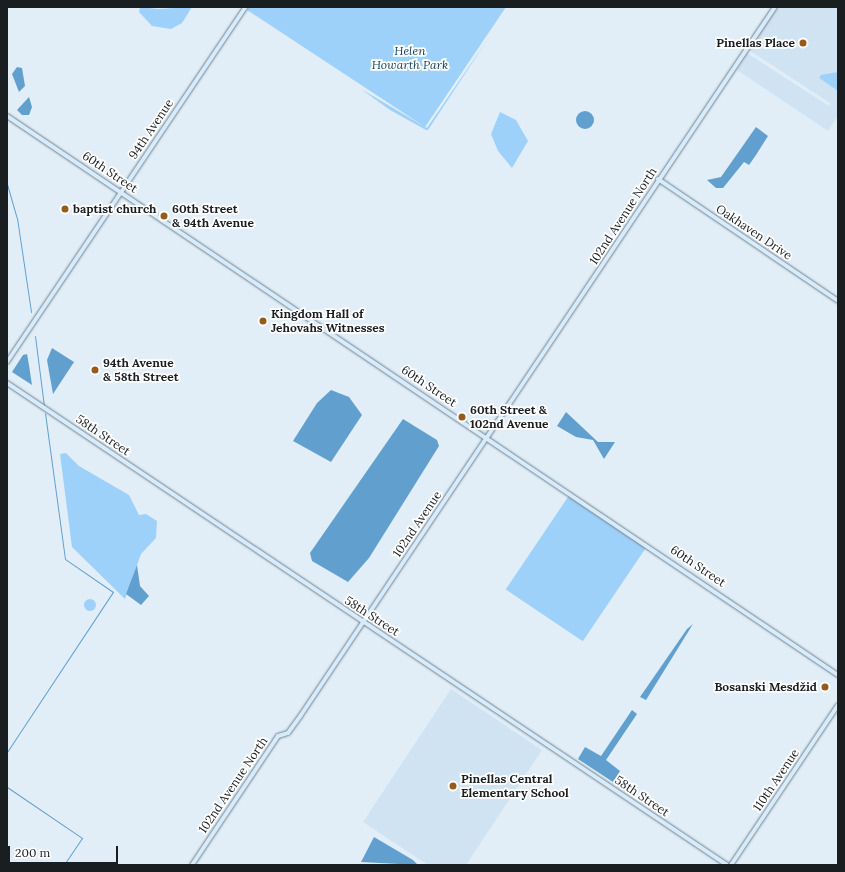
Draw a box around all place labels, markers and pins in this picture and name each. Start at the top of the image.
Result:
place label: Pinellas Place [716,36,795,50]
marker: Pinellas Place [798,38,808,48]
place label: baptist church [73,202,157,216]
place label: 60th Street & 94th Avenue [172,202,254,230]
marker: baptist church [60,204,70,214]
marker: 60th Street & 94th Avenue [159,211,169,221]
place label: Kingdom Hall of Jehovahs Witnesses [271,307,385,335]
marker: Kingdom Hall of Jehovahs Witnesses [258,316,268,326]
place label: 94th Avenue & 58th Street [103,356,179,384]
marker: 94th Avenue & 58th Street [90,365,100,375]
place label: 60th Street & 102nd Avenue [470,403,549,431]
marker: 60th Street & 102nd Avenue [457,412,467,422]
place label: Bosanski Mesdžid [714,680,817,694]
marker: Bosanski Mesdžid [820,682,830,692]
place label: Pinellas Central Elementary School [461,772,569,800]
marker: Pinellas Central Elementary School [448,781,458,791]

